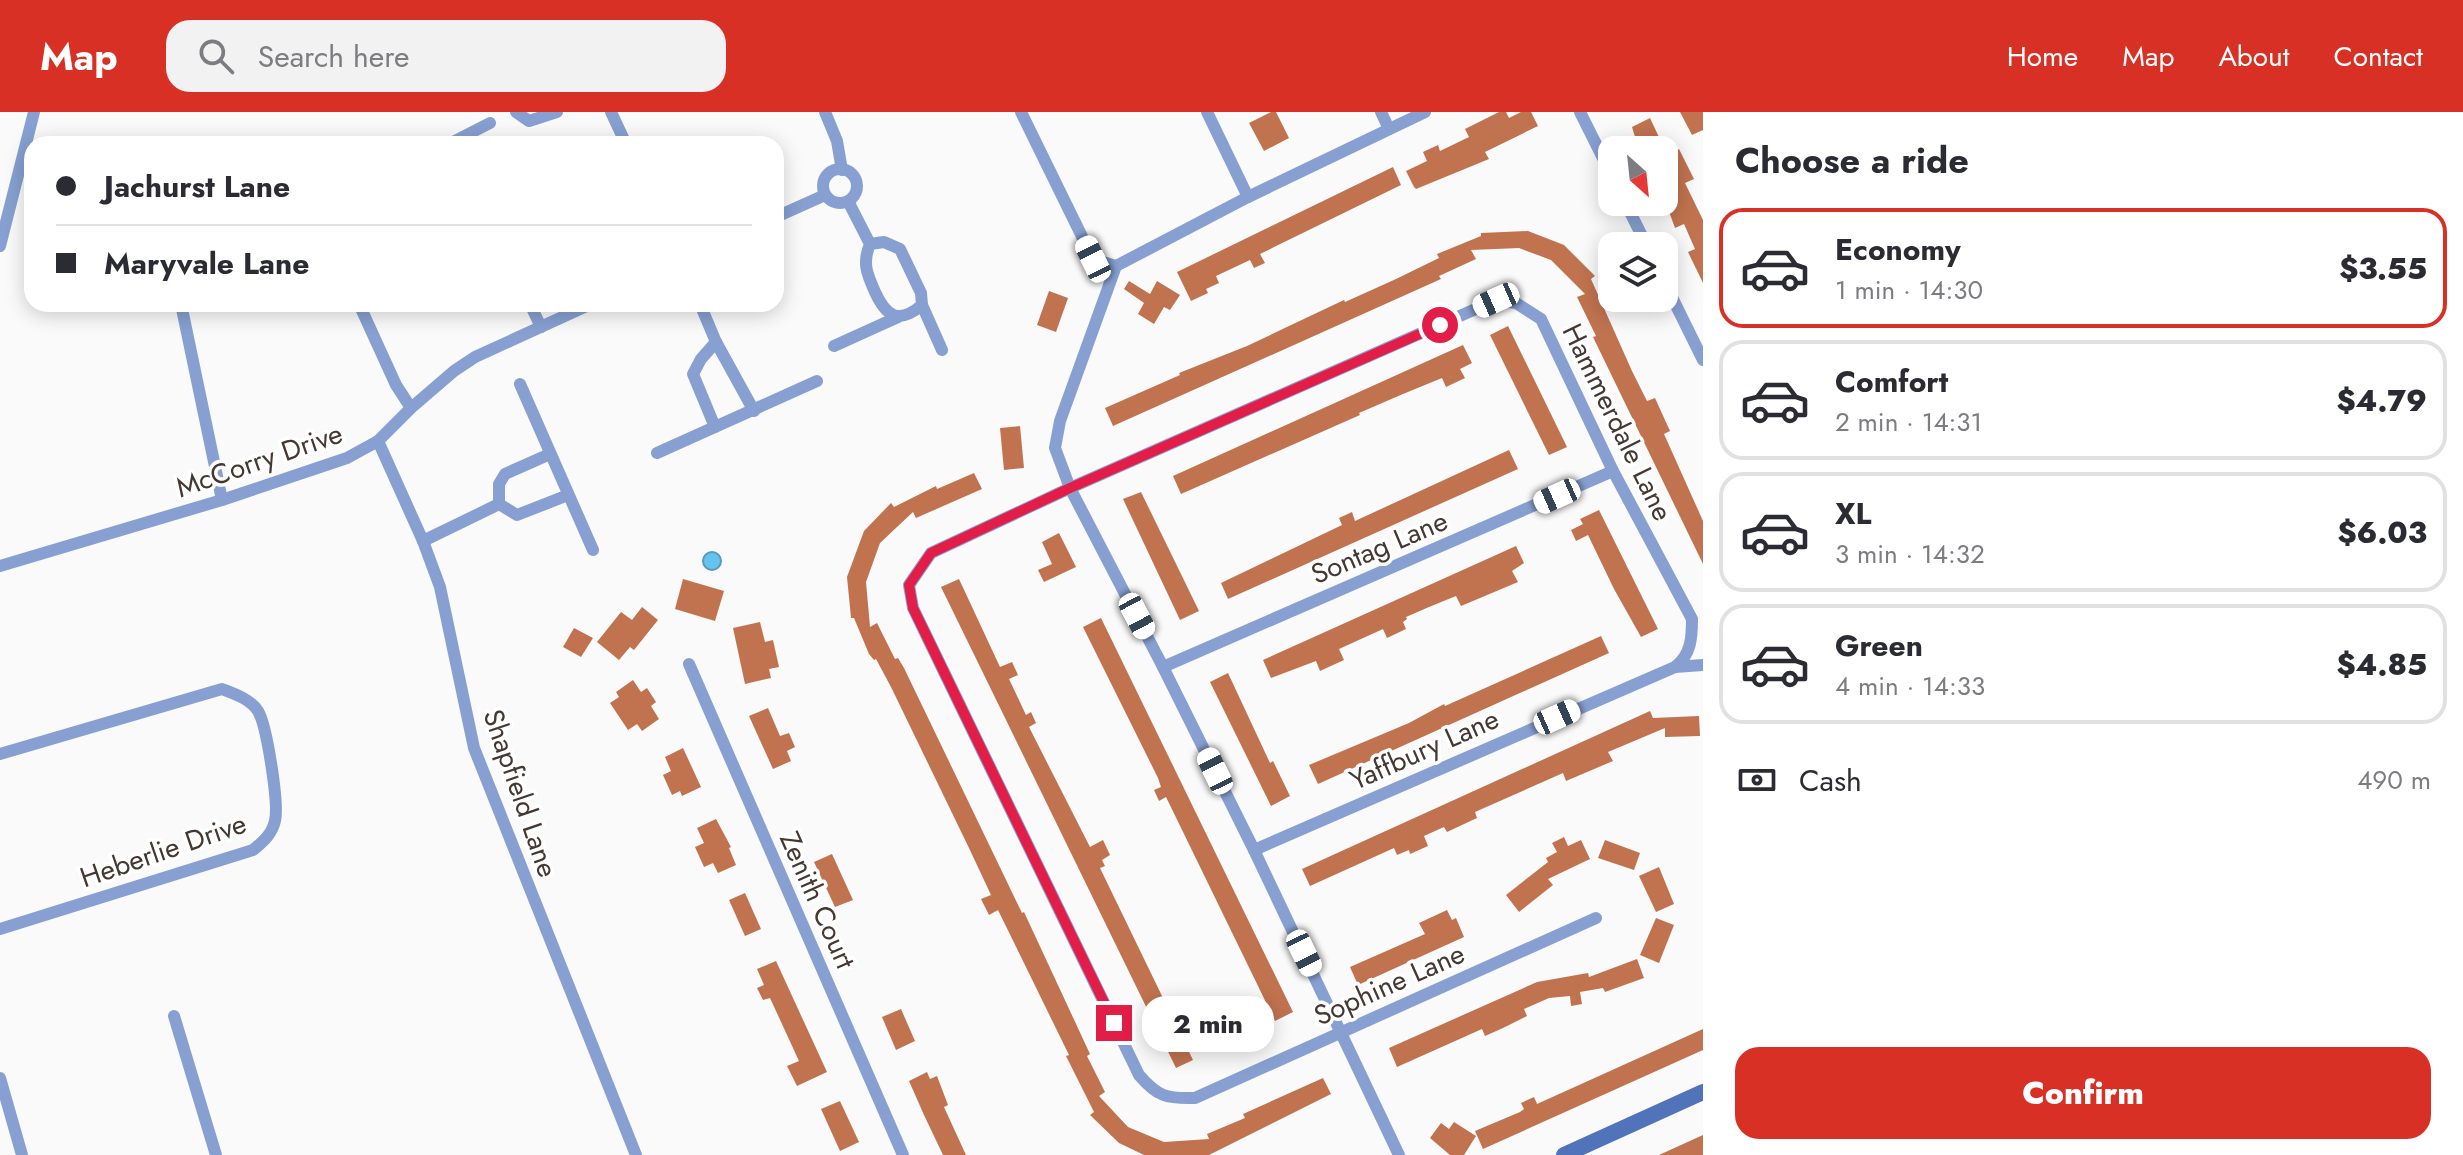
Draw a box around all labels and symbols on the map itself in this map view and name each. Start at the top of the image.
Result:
north arrow [1598,136,1678,216]
car [1072,232,1114,286]
car [1469,279,1523,321]
route start [1422,307,1458,343]
street label: Hammerdale Lane [1552,317,1683,528]
street label: McCorry Drive [170,413,348,508]
car [1530,475,1584,517]
street label: Sontag Lane [1304,500,1454,595]
car [1115,589,1159,643]
car [1530,696,1584,738]
street label: Yaffbury Lane [1343,698,1505,801]
street label: Shapfield Lane [473,704,568,883]
car [1194,744,1236,798]
street label: Heberlie Drive [75,803,252,898]
street label: Zenith Court [769,825,866,976]
car [1283,926,1325,980]
street label: Sophine Lane [1307,933,1471,1036]
callout: 2 min [1142,995,1274,1051]
route end [1096,1005,1132,1041]

